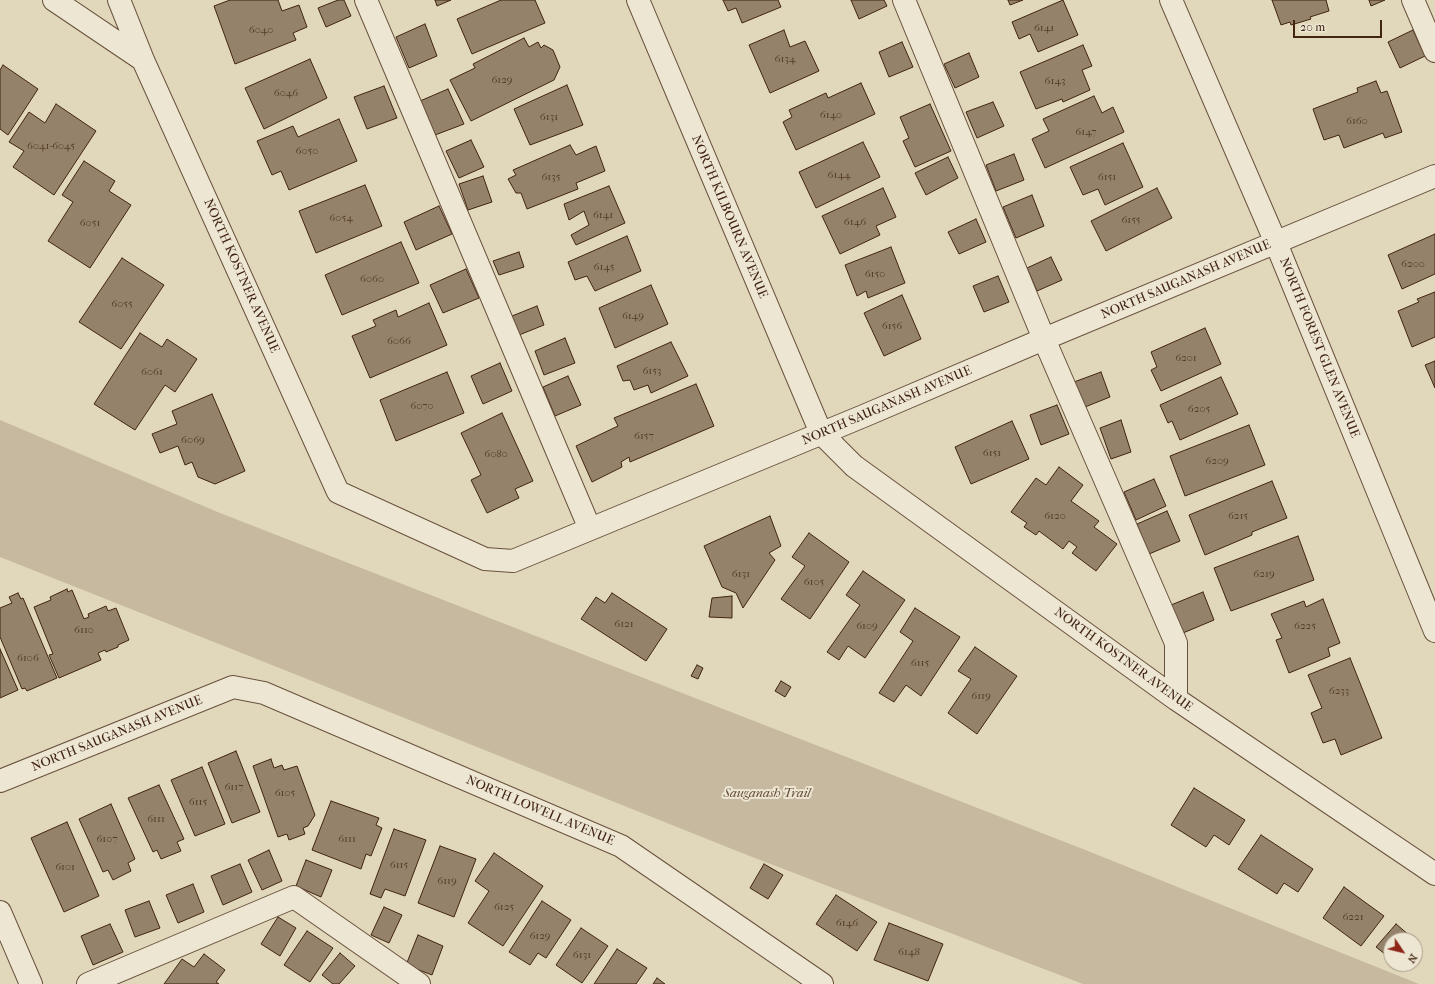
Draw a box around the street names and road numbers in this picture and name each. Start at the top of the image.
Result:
street label: NORTH KILBOURN AVENUE [687,133,771,301]
street label: NORTH KOSTNER AVENUE [200,196,282,356]
street label: NORTH SAUGANASH AVENUE [1099,237,1273,323]
street label: NORTH FOREST GLEN AVENUE [1276,256,1362,440]
street label: NORTH SAUGANASH AVENUE [800,363,974,449]
street label: NORTH KOSTNER AVENUE [1051,605,1195,715]
street label: NORTH SAUGANASH AVENUE [29,692,205,776]
street label: NORTH LOWELL AVENUE [464,773,616,849]

